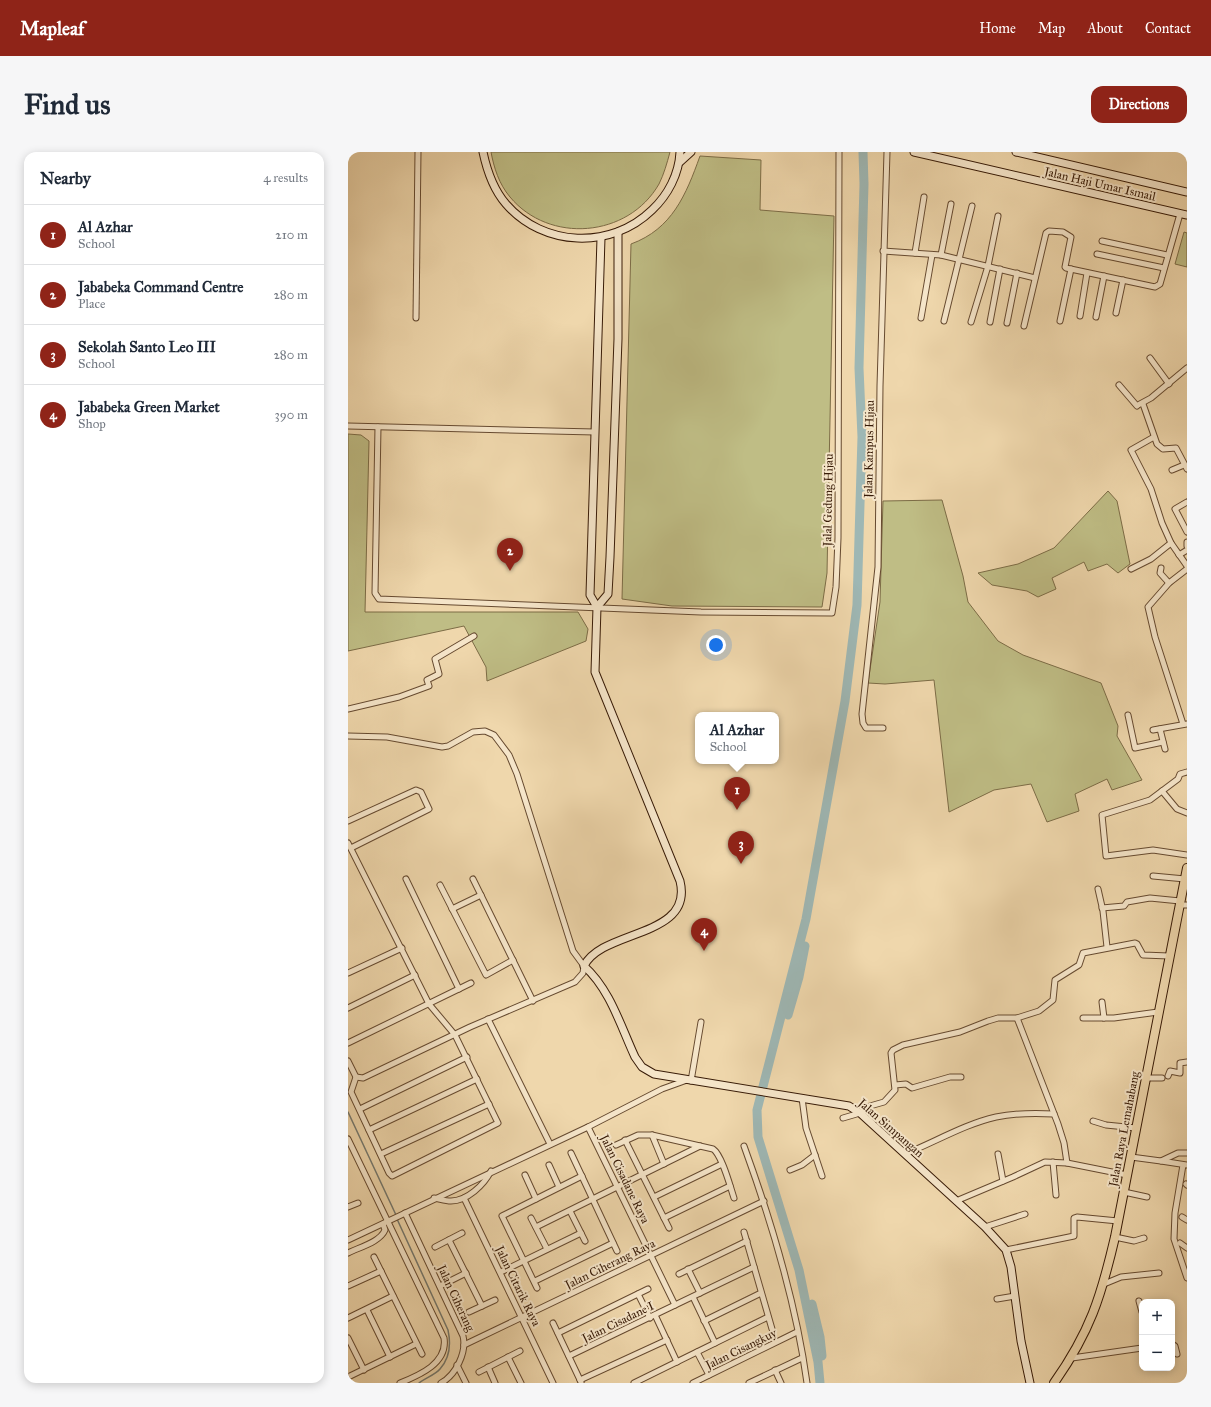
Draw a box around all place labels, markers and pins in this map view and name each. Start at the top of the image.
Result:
pin: 2 [497,538,523,571]
pin: 1 [724,777,750,810]
pin: 3 [728,831,754,864]
pin: 4 [691,918,717,951]

